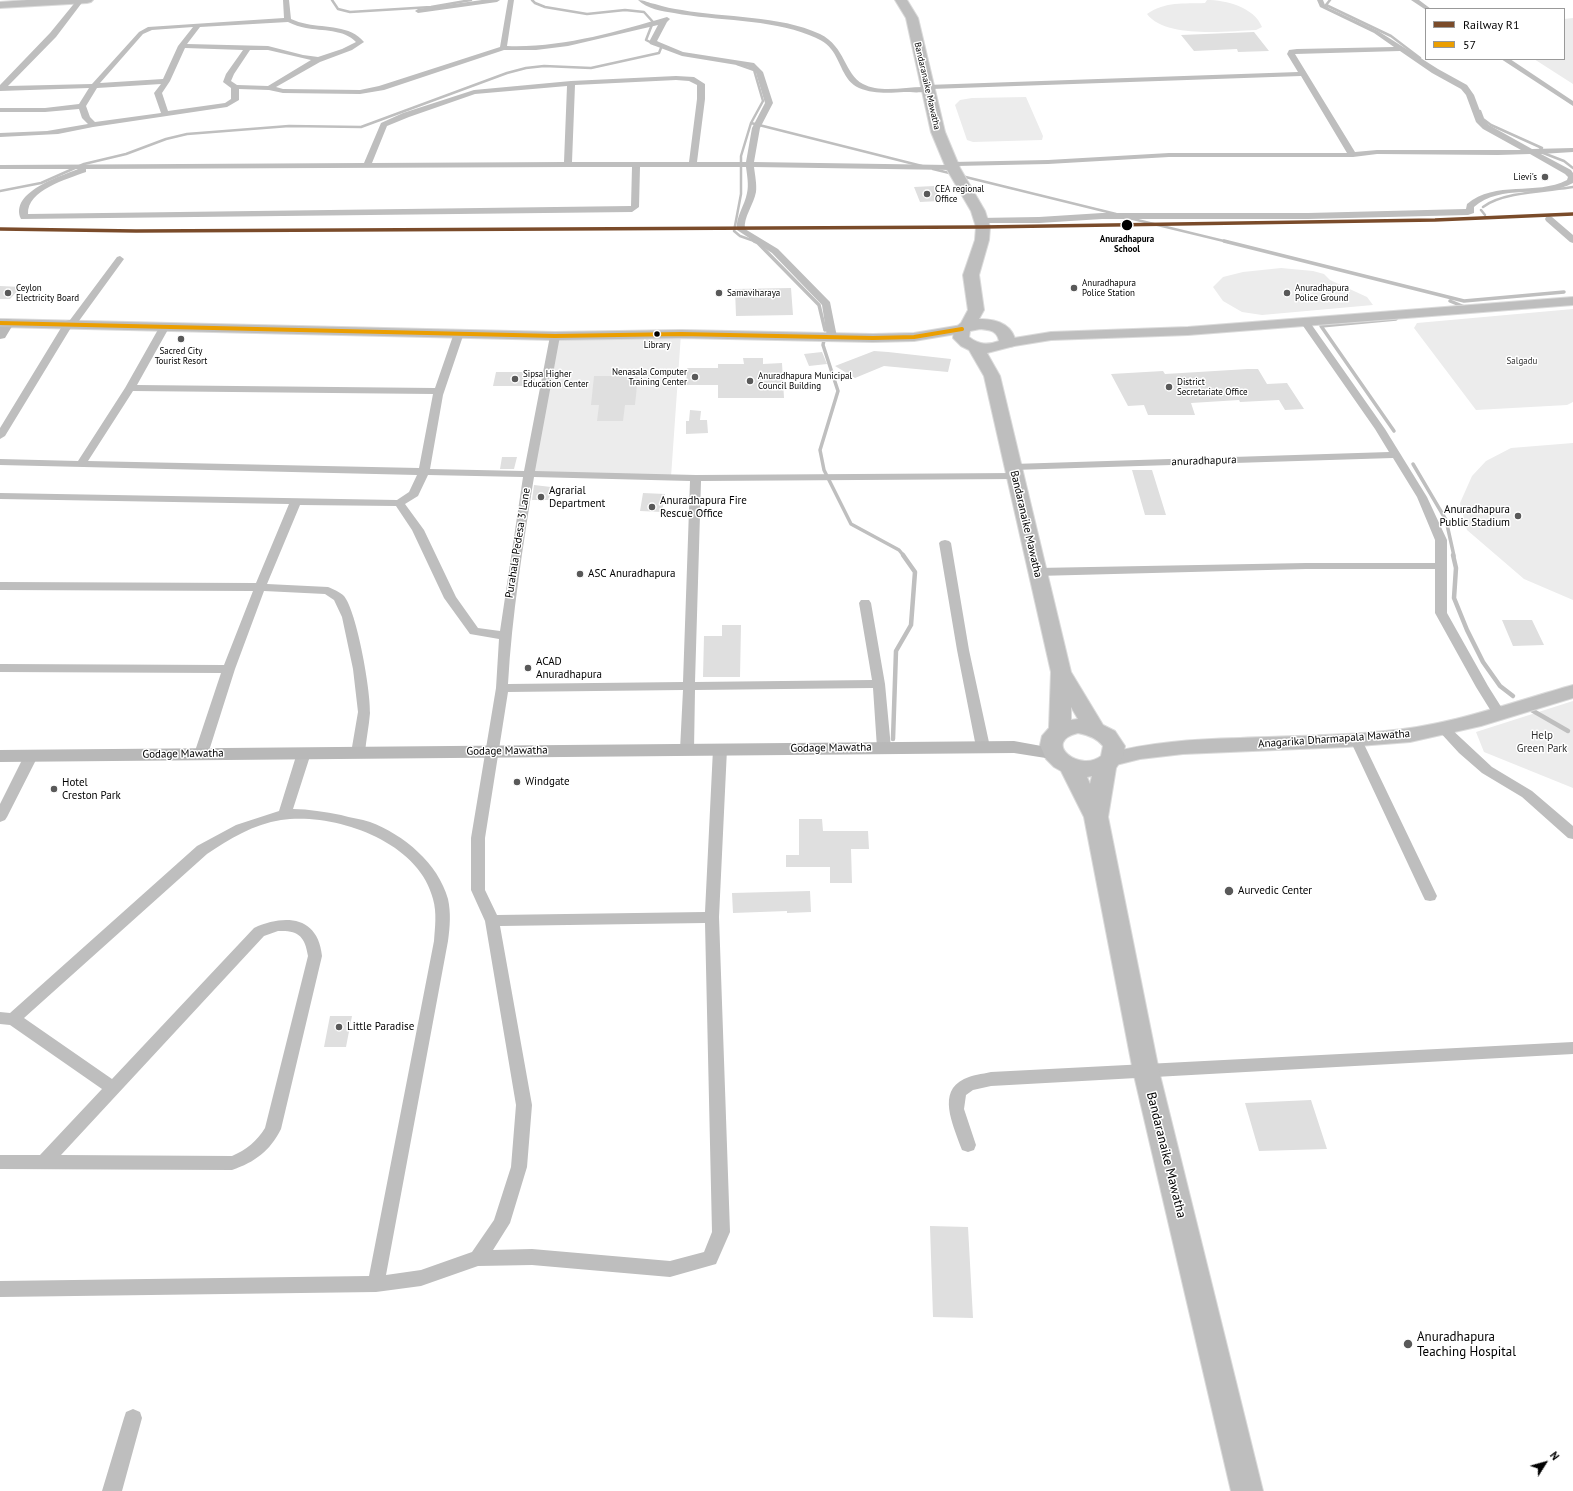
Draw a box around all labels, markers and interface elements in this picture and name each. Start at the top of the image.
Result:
legend [1425,8,1565,60]
text: Railway R1 [1463,17,1520,32]
text: 57 [1463,37,1476,52]
street label: Bandaranaike Mawatha [912,41,942,131]
place label: Lievi's [1514,172,1537,182]
marker: Lievi's [1540,172,1550,182]
place label: CEA regional Office [935,184,984,205]
marker: CEA regional Office [922,189,932,199]
marker: Anuradhapura School [1120,218,1134,232]
place label: Anuradhapura School [1100,234,1154,255]
place label: Anuradhapura Police Station [1082,278,1136,299]
place label: Ceylon Electricity Board [16,283,79,304]
marker: Anuradhapura Police Station [1069,283,1079,293]
place label: Anuradhapura Police Ground [1295,283,1349,304]
marker: Ceylon Electricity Board [3,288,13,298]
marker: Samaviharaya [714,288,724,298]
place label: Samaviharaya [727,288,780,298]
marker: Anuradhapura Police Ground [1282,288,1292,298]
marker: Library [652,329,662,339]
marker: Sacred City Tourist Resort [176,334,186,344]
place label: Library [644,340,670,350]
place label: Sacred City Tourist Resort [155,346,207,367]
park label: Salgadu [1507,356,1537,366]
place label: Nenasala Computer Training Center [612,367,687,388]
place label: Sipsa Higher Education Center [523,369,589,390]
place label: Anuradhapura Municipal Council Building [758,371,852,392]
marker: Nenasala Computer Training Center [690,372,700,382]
marker: Sipsa Higher Education Center [510,374,520,384]
marker: Anuradhapura Municipal Council Building [745,376,755,386]
place label: District Secretariate Office [1177,377,1248,398]
marker: District Secretariate Office [1164,382,1174,392]
street label: anuradhapura [1171,453,1237,469]
street label: Bandaranaike Mawatha [1007,469,1045,579]
place label: Agrarial Department [549,484,605,510]
street label: Purahala Pedesa 3 Lane [503,487,533,599]
marker: Agrarial Department [536,492,546,502]
place label: Anuradhapura Fire Rescue Office [660,494,747,520]
marker: Anuradhapura Fire Rescue Office [647,502,657,512]
place label: Anuradhapura Public Stadium [1440,503,1510,529]
marker: Anuradhapura Public Stadium [1513,511,1523,521]
place label: ASC Anuradhapura [588,567,676,581]
marker: ASC Anuradhapura [575,569,585,579]
place label: ACAD Anuradhapura [536,655,602,681]
marker: ACAD Anuradhapura [523,663,533,673]
street label: Anagarika Dharmapala Mawatha [1258,727,1410,751]
park label: Help Green Park [1517,729,1567,755]
street label: Godage Mawatha [790,741,872,755]
street label: Godage Mawatha [466,744,548,758]
street label: Godage Mawatha [142,747,224,761]
place label: Windgate [525,775,570,789]
place label: Hotel Creston Park [62,776,121,802]
marker: Windgate [512,777,522,787]
marker: Hotel Creston Park [49,784,59,794]
place label: Aurvedic Center [1238,884,1312,898]
marker: Aurvedic Center [1223,885,1235,897]
place label: Little Paradise [347,1020,414,1034]
marker: Little Paradise [334,1022,344,1032]
street label: Bandaranaike Mawatha [1143,1090,1189,1220]
place label: Anuradhapura Teaching Hospital [1417,1329,1516,1360]
marker: Anuradhapura Teaching Hospital [1402,1338,1414,1350]
north arrow [1525,1443,1565,1483]
text: N [1547,1449,1562,1463]

